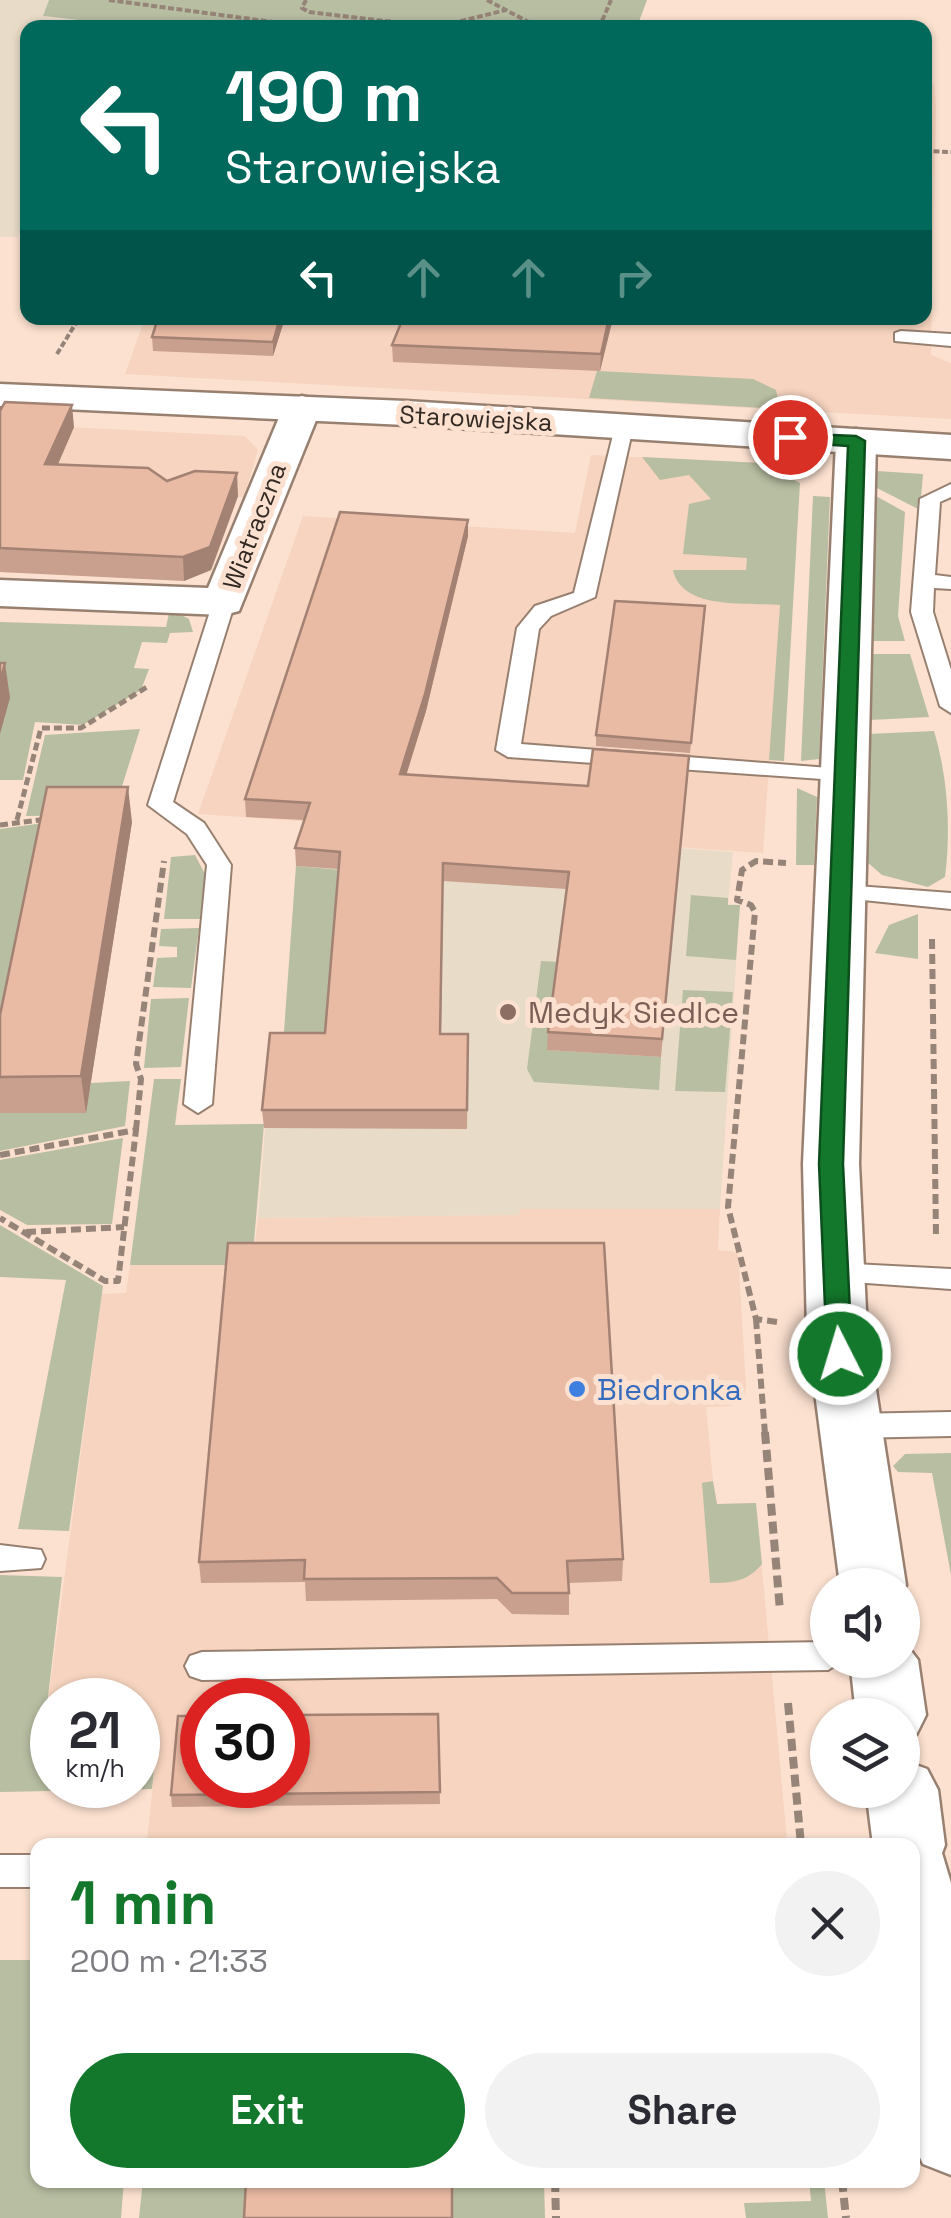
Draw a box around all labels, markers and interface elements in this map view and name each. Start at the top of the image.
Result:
text: 190 m [225,52,423,141]
icon: left [60,60,190,190]
text: Starowiejska [225,139,501,196]
icon: left [291,250,346,305]
icon: ahead [396,250,451,305]
icon: ahead [501,250,556,305]
icon: right [606,250,661,305]
pin [748,395,833,480]
street label: Starowiejska [399,398,553,438]
icon: arrive [763,410,818,465]
street label: Wiatraczna [215,458,293,594]
place label: Medyk Siedlce [528,993,739,1032]
marker: Medyk Siedlce [497,1001,519,1023]
position arrow [788,1302,892,1406]
place label: Biedronka [597,1370,742,1409]
marker: Biedronka [566,1378,588,1400]
map controls [810,1568,920,1808]
button: sound [810,1568,920,1678]
speed limit sign: 30 [180,1678,310,1808]
button: layers [810,1698,920,1808]
text: 21 [69,1699,121,1763]
text: km/h [65,1752,125,1784]
text: 1 min [70,1865,217,1942]
button: close [775,1871,880,1976]
text: 200 m · 21:33 [70,1941,268,1981]
button: Exit [70,2053,465,2168]
button: Share [485,2053,880,2168]

